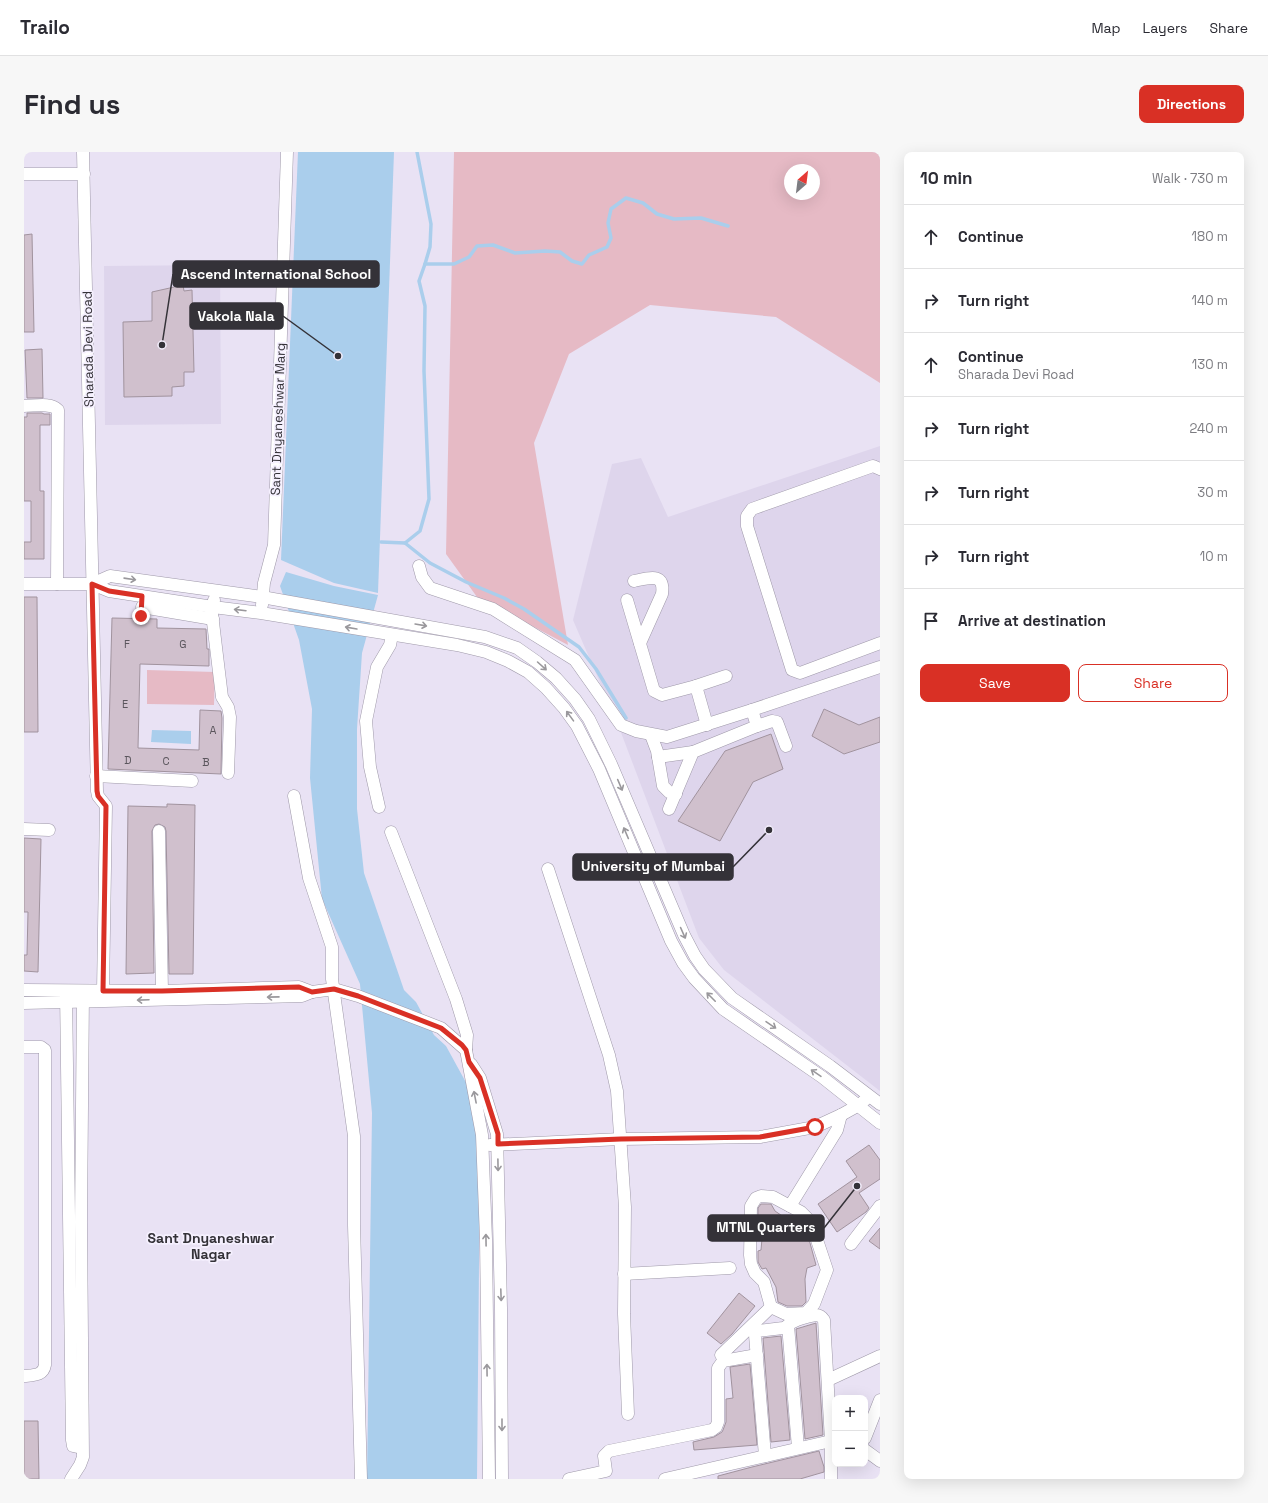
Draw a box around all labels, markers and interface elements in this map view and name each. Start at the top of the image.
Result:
text: Trailo [20,15,70,40]
text: Map [1091,19,1121,37]
text: Layers [1143,19,1187,37]
text: Share [1209,19,1248,37]
button: Directions [1139,85,1244,123]
text: Find us [24,86,121,122]
north arrow [784,164,820,200]
text: 10 min [920,167,973,189]
text: Walk · 730 m [1152,170,1228,187]
icon: ahead [920,226,942,248]
text: Continue [958,227,1024,246]
text: 180 m [1192,228,1228,245]
callout: Ascend International School [173,261,379,287]
text: Ascend International School [181,265,371,283]
icon: right [920,290,942,312]
street label: Sharada Devi Road [78,291,98,407]
text: Turn right [958,291,1029,310]
text: 140 m [1192,292,1228,309]
callout: Vakola Nala [190,303,283,329]
text: Vakola Nala [197,307,275,325]
street label: Sant Dnyaneshwar Marg [267,342,289,496]
text: Continue [958,347,1024,366]
icon: ahead [920,354,942,376]
text: 130 m [1192,356,1228,373]
text: Sharada Devi Road [958,366,1074,383]
icon: right [920,418,942,440]
text: Turn right [958,419,1029,438]
text: 240 m [1190,420,1228,437]
icon: right [920,482,942,504]
text: Turn right [958,483,1029,502]
text: 30 m [1197,484,1228,501]
icon: right [920,546,942,568]
text: Turn right [958,547,1029,566]
text: 10 m [1200,548,1228,565]
one-way arrow [123,575,136,583]
one-way arrow [234,606,247,614]
route end [132,607,150,625]
icon: arrive [920,610,942,632]
text: Arrive at destination [958,611,1106,630]
one-way arrow [414,621,427,629]
one-way arrow [345,624,358,632]
house number: F [124,637,130,651]
house number: G [179,637,187,651]
one-way arrow [537,662,548,671]
button: Save [920,664,1070,702]
button: Share [1078,664,1228,702]
house number: E [122,697,128,711]
one-way arrow [566,711,574,722]
house number: A [210,723,217,737]
house number: D [124,753,132,767]
house number: C [162,754,170,768]
house number: B [202,755,210,769]
one-way arrow [617,779,625,791]
one-way arrow [621,828,629,840]
callout: University of Mumbai [573,854,733,880]
text: University of Mumbai [581,857,725,875]
one-way arrow [680,926,687,938]
one-way arrow [706,992,716,1002]
one-way arrow [267,993,280,1001]
one-way arrow [137,996,150,1004]
one-way arrow [765,1021,776,1029]
one-way arrow [811,1069,822,1077]
one-way arrow [470,1091,478,1104]
route start [806,1118,824,1136]
one-way arrow [494,1158,502,1171]
callout: MTNL Quarters [708,1215,824,1241]
text: MTNL Quarters [716,1218,816,1236]
district label: Sant Dnyaneshwar Nagar [148,1229,275,1263]
one-way arrow [482,1234,490,1247]
one-way arrow [497,1288,505,1301]
one-way arrow [483,1364,491,1377]
map controls [832,1395,868,1467]
button: + [832,1395,868,1431]
one-way arrow [498,1418,506,1431]
button: − [832,1431,868,1467]

